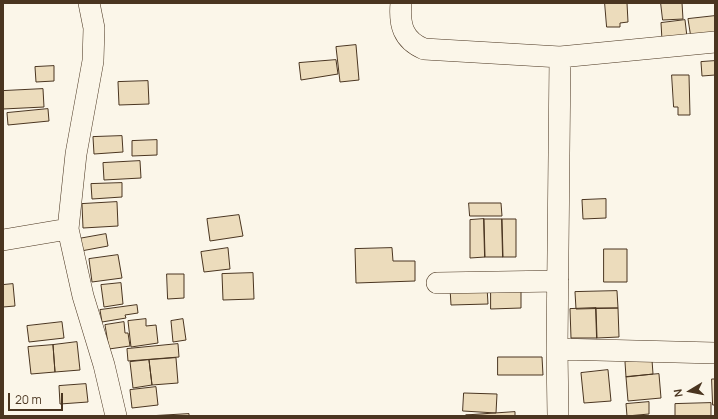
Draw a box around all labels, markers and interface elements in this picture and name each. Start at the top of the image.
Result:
north arrow [670,371,710,411]
scale bar [10,385,65,411]
text: N [670,388,686,398]
text: 20 m [15,391,42,408]

